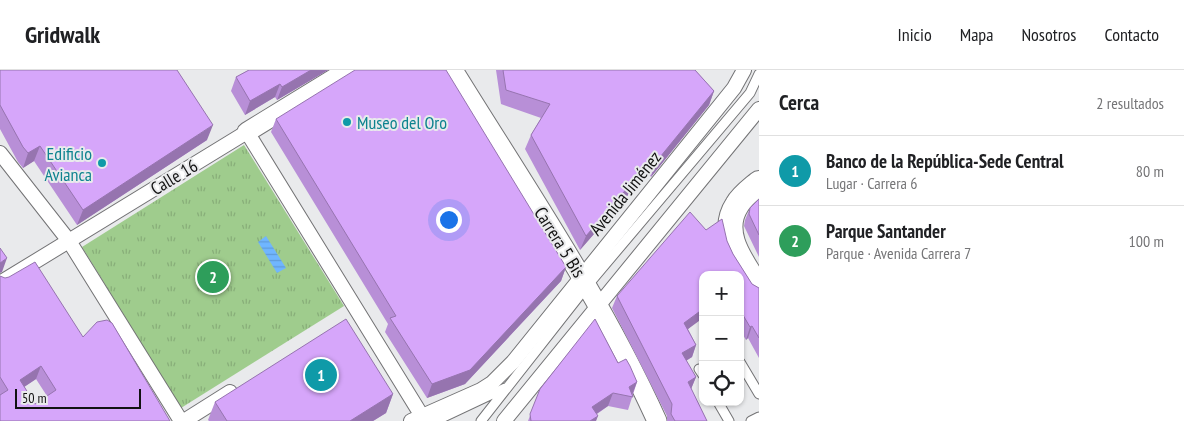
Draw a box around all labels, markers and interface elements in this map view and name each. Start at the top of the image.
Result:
text: Gridwalk [25,19,100,50]
text: Inicio [898,23,932,46]
text: Mapa [960,23,993,46]
text: Nosotros [1021,23,1076,46]
text: Contacto [1104,23,1159,46]
text: Cerca [779,89,819,116]
text: 2 resultados [1096,93,1164,113]
place label: Museo del Oro [357,111,447,134]
marker: Museo del Oro [341,116,353,128]
place label: Edificio Avianca [44,142,92,186]
street label: Avenida Jiménez [584,146,666,240]
text: Banco de la República-Sede Central [826,149,1064,173]
street label: Calle 16 [146,154,202,200]
marker: Edificio Avianca [96,157,108,169]
text: 1 [791,161,799,181]
text: 80 m [1136,161,1164,181]
text: Lugar · Carrera 6 [826,173,918,193]
street label: Carrera 5 Bis [529,202,591,282]
your location [436,207,462,233]
text: Parque Santander [826,219,946,243]
text: 2 [791,231,799,251]
text: 100 m [1129,231,1164,251]
text: Parque · Avenida Carrera 7 [826,243,971,263]
pin: 2 [197,258,229,296]
map controls [699,271,744,406]
button: + [699,271,744,316]
button: − [699,316,744,361]
pin: 1 [305,356,337,394]
button: locate [699,361,744,406]
scale bar [15,386,141,409]
text: 50 m [22,389,47,407]

